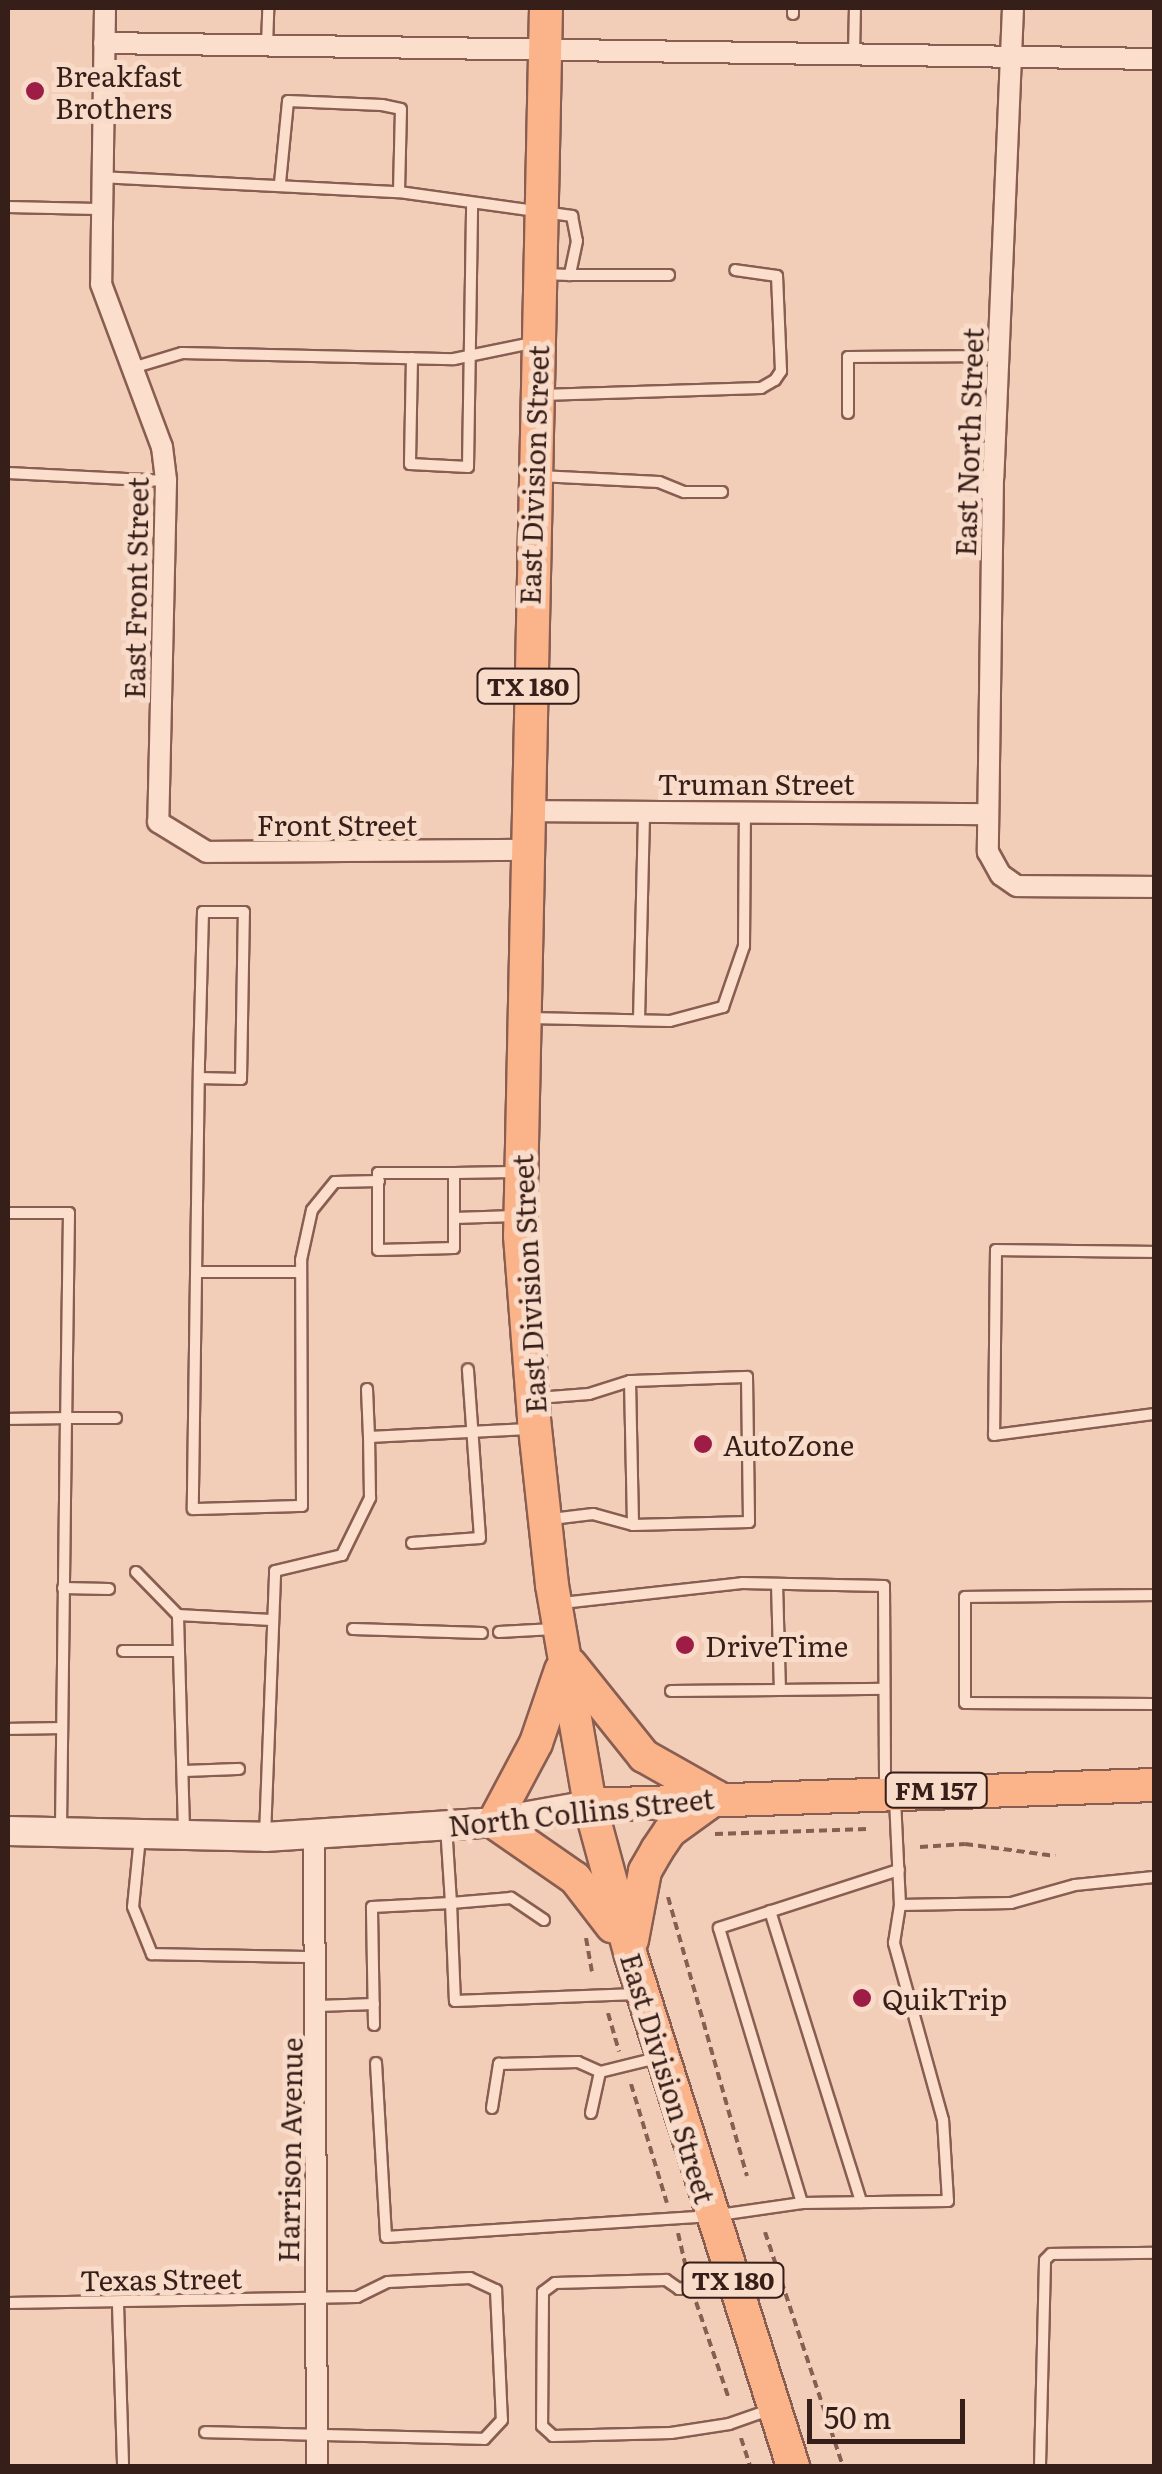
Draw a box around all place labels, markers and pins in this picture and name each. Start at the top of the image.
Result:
place label: Breakfast Brothers [55,58,182,124]
marker: Breakfast Brothers [24,80,46,102]
place label: AutoZone [723,1427,854,1461]
marker: AutoZone [692,1433,714,1455]
place label: DriveTime [705,1628,848,1662]
marker: DriveTime [674,1634,696,1656]
place label: QuikTrip [882,1981,1007,2015]
marker: QuikTrip [851,1987,873,2009]

